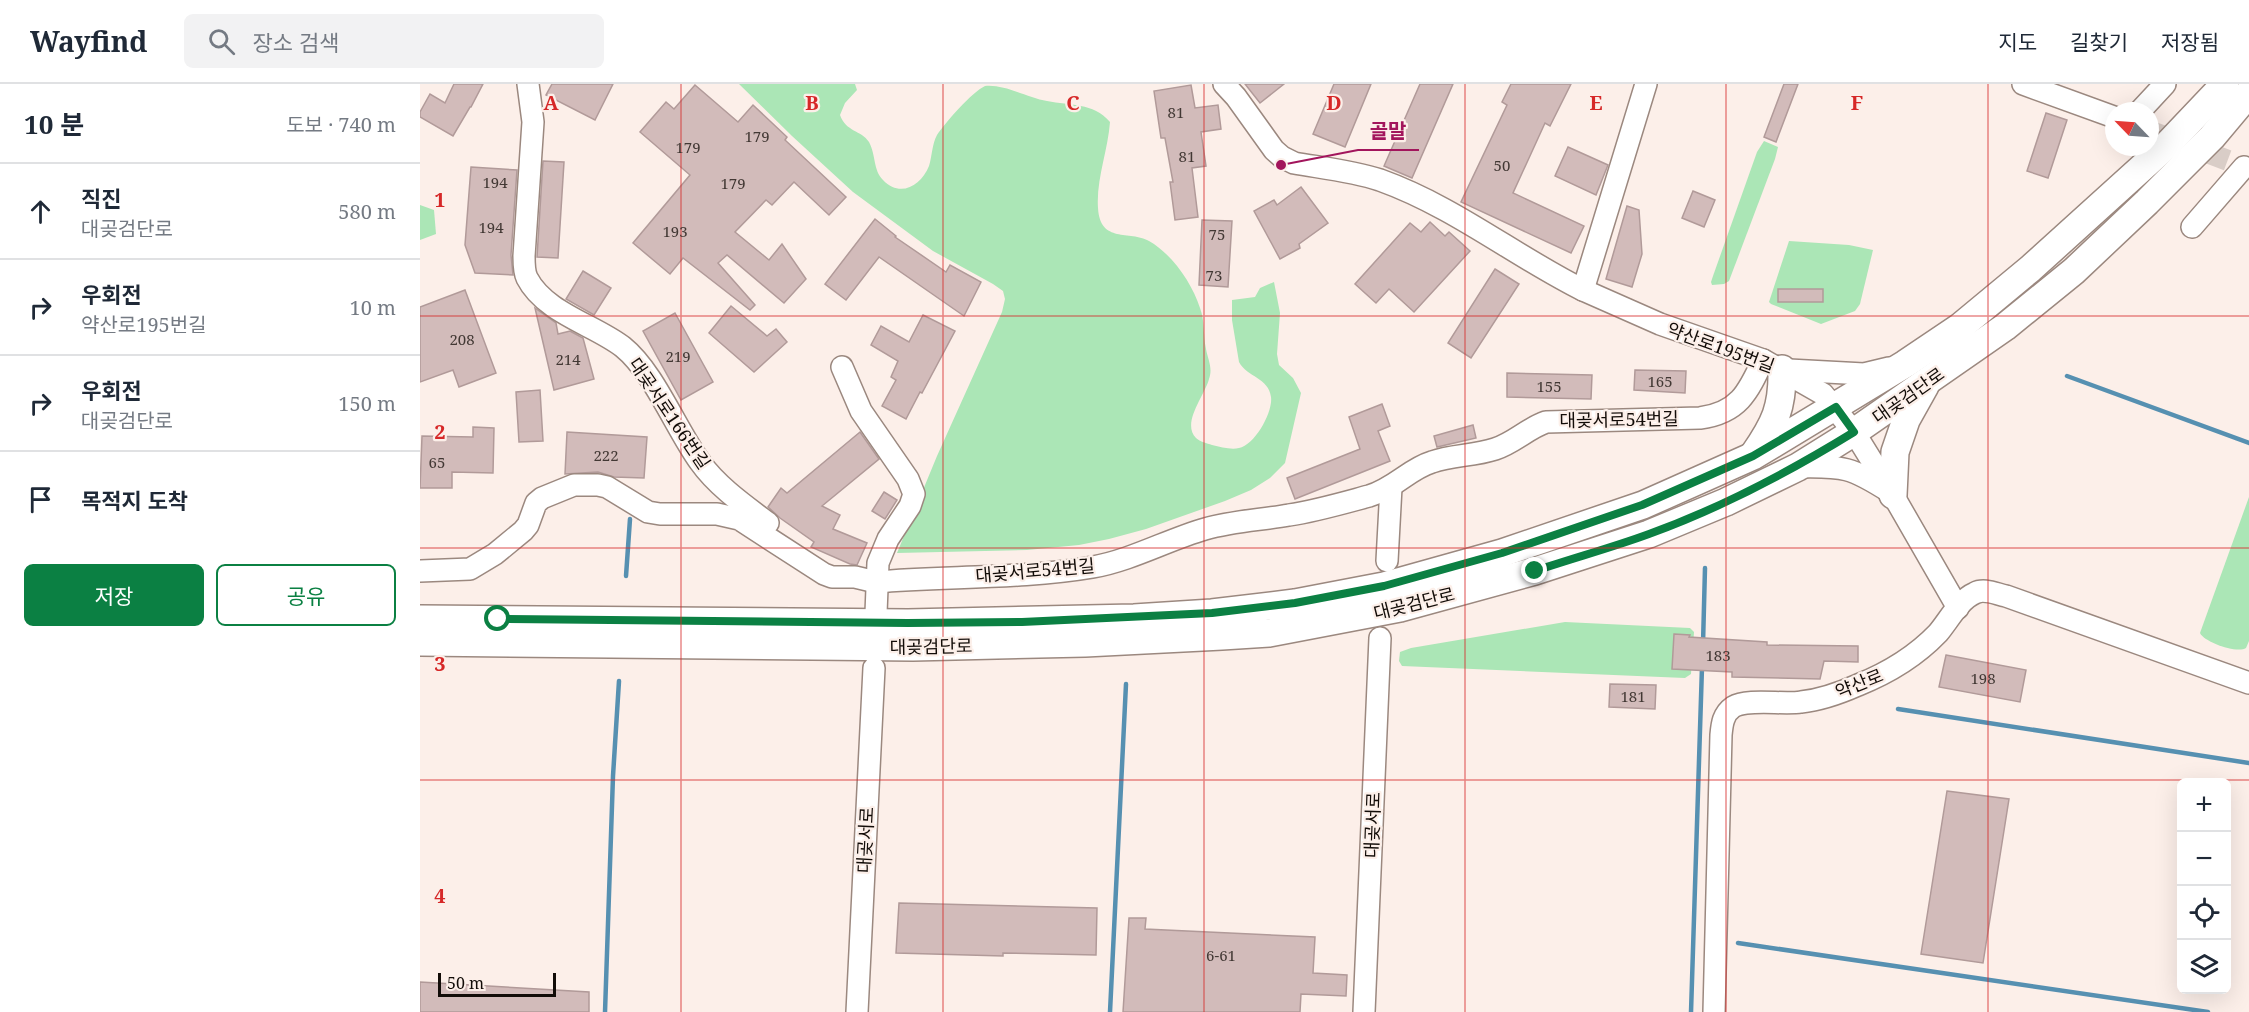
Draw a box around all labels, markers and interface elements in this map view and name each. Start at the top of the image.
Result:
search box [184,14,604,68]
text: Wayfind [30,22,148,60]
icon: search [205,25,238,58]
text: 장소 검색 [253,27,339,57]
text: 지도 [1998,28,2037,56]
text: 길찾기 [2070,28,2128,56]
text: 저장됨 [2161,28,2219,56]
text: A [543,89,559,116]
text: B [805,89,819,116]
text: C [1066,89,1080,116]
text: D [1326,89,1342,116]
text: E [1589,89,1603,116]
text: F [1851,89,1863,116]
house number: 81 [1168,102,1184,122]
north arrow [2105,102,2159,156]
text: 10 분 [24,106,84,142]
text: 도보 · 740 m [286,111,396,138]
callout: 골말 [1358,112,1419,150]
text: 골말 [1370,117,1406,144]
house number: 179 [744,126,770,146]
house number: 179 [675,137,701,157]
house number: 81 [1179,146,1195,166]
house number: 50 [1494,155,1510,175]
house number: 194 [482,172,508,192]
house number: 179 [720,173,746,193]
text: 직진 [81,183,121,213]
text: 1 [434,186,446,213]
icon: ahead [24,195,57,228]
text: 580 m [338,198,396,225]
text: 대곶검단로 [81,215,173,242]
house number: 194 [478,217,504,237]
house number: 193 [662,221,688,241]
house number: 75 [1209,224,1225,244]
house number: 73 [1206,265,1222,285]
text: 우회전 [81,279,142,309]
icon: right [24,291,57,324]
text: 10 m [350,294,396,321]
text: 약산로195번길 [81,311,207,338]
street label: 약산로195번길 [1664,316,1778,378]
house number: 208 [449,329,475,349]
house number: 219 [665,346,691,366]
house number: 214 [555,349,581,369]
street label: 대곶서로166번길 [624,353,716,473]
street label: 대곶검단로 [1867,361,1949,429]
house number: 165 [1647,371,1673,391]
text: 우회전 [81,375,142,405]
house number: 155 [1536,376,1562,396]
icon: right [24,387,57,420]
text: 150 m [338,390,396,417]
street label: 대곶서로54번길 [1559,406,1679,432]
text: 대곶검단로 [81,407,173,434]
text: 2 [434,418,446,445]
house number: 222 [593,445,619,465]
house number: 65 [429,452,445,472]
icon: arrive [24,483,57,516]
text: 목적지 도착 [81,485,188,515]
street label: 대곶서로54번길 [974,553,1096,587]
route end [1521,557,1547,583]
button: 저장 [24,564,204,626]
button: 공유 [216,564,396,626]
street label: 대곶검단로 [1371,581,1457,625]
route start [484,605,510,631]
street label: 대곶검단로 [889,633,973,659]
house number: 183 [1705,645,1731,665]
text: 3 [434,650,446,677]
street label: 약산로 [1831,663,1887,703]
house number: 198 [1970,668,1996,688]
house number: 181 [1620,686,1646,706]
map controls [2177,778,2231,994]
button: + [2177,778,2231,832]
street label: 대곶서로 [1359,791,1385,859]
street label: 대곶서로 [851,806,879,874]
button: − [2177,832,2231,886]
text: 4 [434,882,446,909]
button: locate [2177,886,2231,940]
button: layers [2177,940,2231,994]
house number: 6-61 [1206,945,1236,965]
scale bar [438,970,556,998]
text: 50 m [447,972,484,994]

